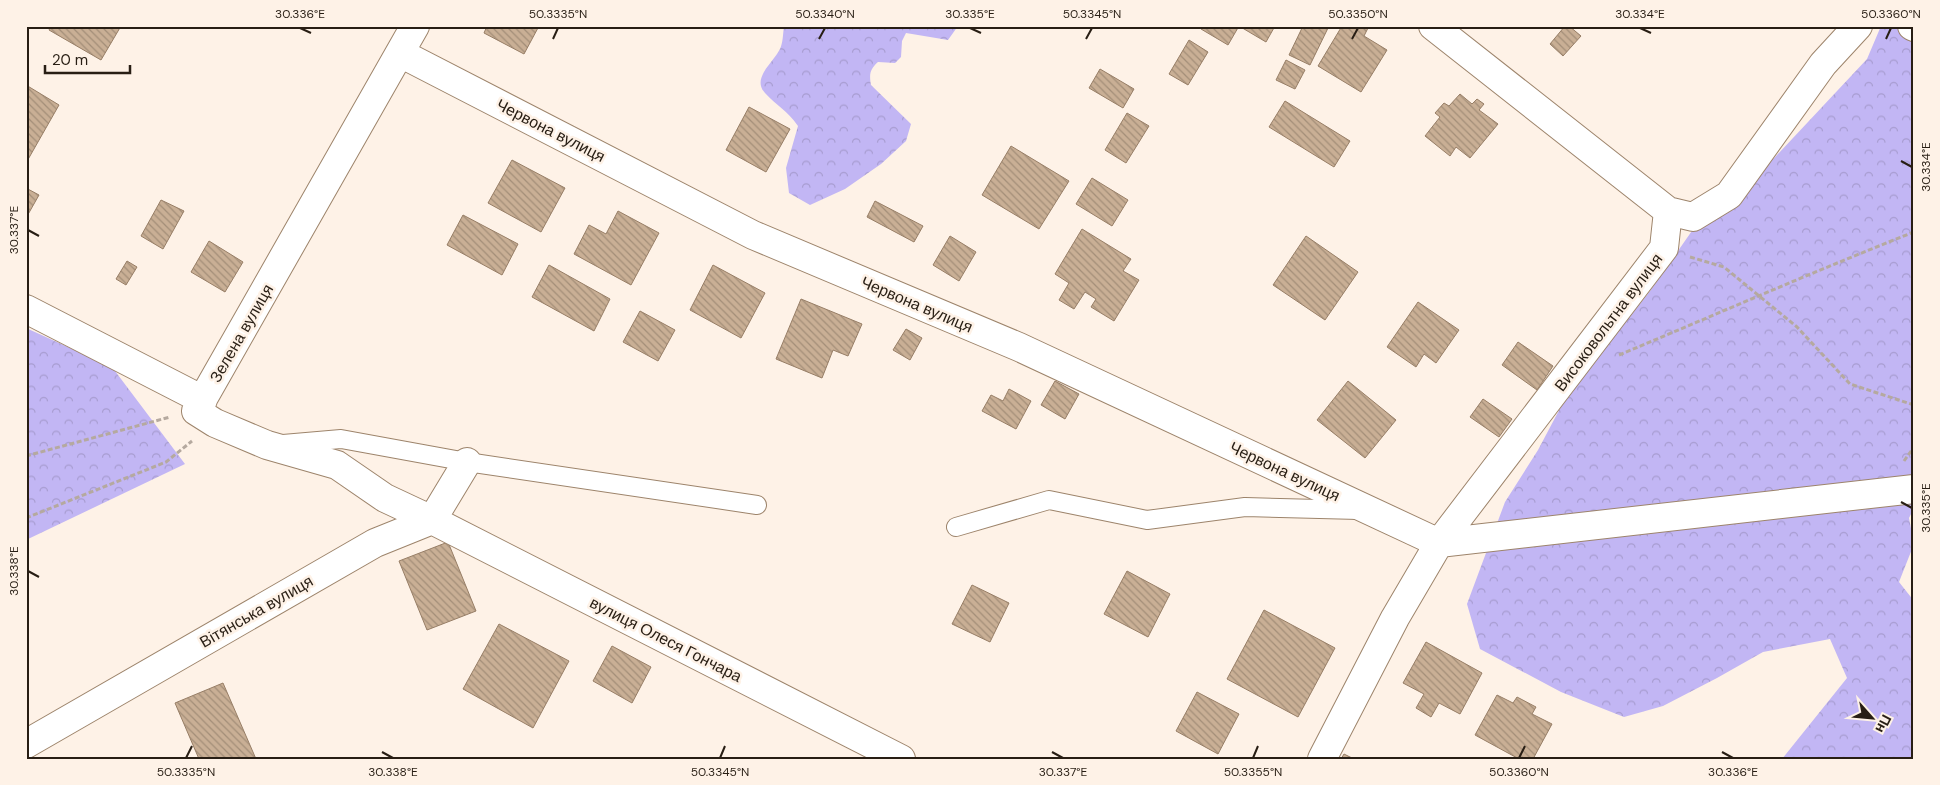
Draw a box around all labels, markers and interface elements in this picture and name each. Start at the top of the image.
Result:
text: 30.336°E [275,6,325,22]
text: 50.3335°N [529,6,587,22]
text: 50.3340°N [795,6,855,22]
text: 30.335°E [945,6,995,22]
text: 50.3345°N [1063,6,1121,22]
text: 50.3350°N [1328,6,1388,22]
text: 30.334°E [1615,6,1665,22]
text: 50.3360°N [1861,6,1921,22]
scale bar [45,42,130,74]
text: 20 m [52,50,88,70]
street label: Червона вулиця [493,94,609,167]
text: 30.334°E [1918,142,1934,192]
text: 30.337°E [6,206,22,254]
street label: Високовольтна вулиця [1550,249,1667,395]
street label: Червона вулиця [858,271,976,337]
street label: Зелена вулиця [205,280,278,386]
street label: Червона вулиця [1226,437,1343,506]
text: 30.335°E [1918,483,1934,533]
text: 30.338°E [6,546,22,596]
street label: Вітянська вулиця [196,570,317,652]
street label: вулиця Олеся Гончара [586,592,745,687]
north arrow [1848,692,1898,742]
text: Пн [1871,712,1896,736]
text: 50.3335°N [157,764,215,780]
text: 30.338°E [368,764,418,780]
text: 50.3345°N [691,764,749,780]
text: 30.337°E [1039,764,1087,780]
text: 50.3355°N [1224,764,1282,780]
text: 50.3360°N [1489,764,1549,780]
text: 30.336°E [1708,764,1758,780]

